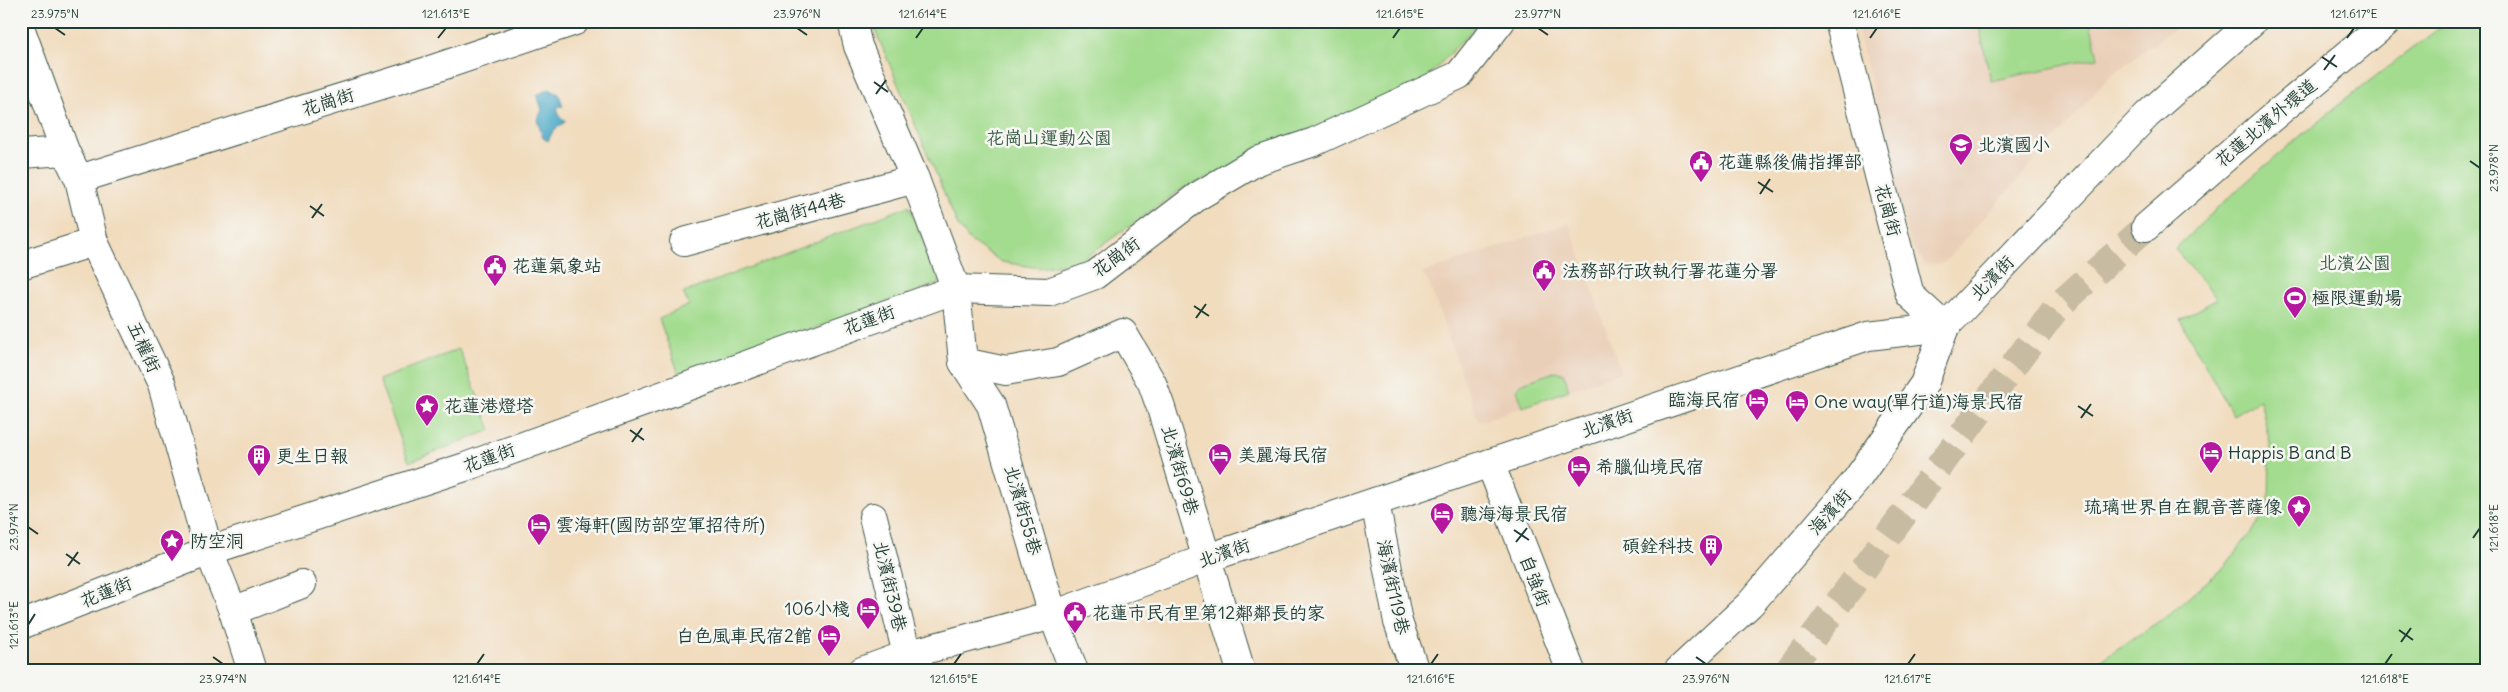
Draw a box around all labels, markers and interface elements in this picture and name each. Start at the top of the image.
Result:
text: 23.975°N [31,6,79,21]
text: 121.613°E [422,6,470,21]
text: 23.976°N [773,6,821,21]
text: 121.614°E [899,6,947,21]
text: 121.615°E [1376,6,1424,21]
text: 23.977°N [1515,6,1561,21]
text: 121.616°E [1853,6,1901,21]
text: 121.617°E [2330,6,2378,21]
street label: 花蓮北濱外環道 [2210,73,2321,172]
street label: 花崗街 [299,83,357,120]
park label: 花崗山運動公園 [986,126,1112,149]
school or university icon: 北濱國小 [1948,132,1974,166]
place label: 北濱國小 [1978,133,2050,156]
text: 23.978°N [2486,144,2501,192]
public building icon: 花蓮縣後備指揮部 [1688,149,1714,183]
place label: 花蓮縣後備指揮部 [1718,150,1862,173]
street label: 花崗街 [1870,181,1907,239]
street label: 花崗街44巷 [752,187,848,234]
street label: 花崗街 [1087,231,1144,282]
street label: 北濱街 [1965,250,2019,305]
park label: 北濱公園 [2319,251,2391,274]
public building icon: 花蓮氣象站 [482,253,508,287]
place label: 花蓮氣象站 [512,254,602,277]
public building icon: 法務部行政執行署花蓮分署 [1531,258,1557,292]
place label: 法務部行政執行署花蓮分署 [1562,259,1778,282]
sports icon: 極限運動場 [2282,285,2308,319]
place label: 極限運動場 [2312,286,2402,309]
street label: 花蓮街 [840,299,898,340]
street label: 五權街 [123,317,166,376]
hotel icon: 臨海民宿 [1744,387,1770,421]
place label: 臨海民宿 [1668,388,1740,411]
hotel icon: One way(單行道)海景民宿 [1784,389,1810,423]
place label: One way(單行道)海景民宿 [1814,390,2024,413]
place icon: 花蓮港燈塔 [414,393,440,427]
place label: 花蓮港燈塔 [444,394,534,417]
street label: 北濱街 [1578,403,1636,442]
street label: 北濱街69巷 [1157,422,1204,518]
street label: 花蓮街 [460,437,518,478]
hotel icon: Happis B and B [2198,440,2224,474]
place label: Happis B and B [2228,441,2352,464]
hotel icon: 美麗海民宿 [1207,442,1233,476]
building icon: 更生日報 [246,443,272,477]
place label: 美麗海民宿 [1238,443,1328,466]
place label: 更生日報 [276,444,348,467]
hotel icon: 希臘仙境民宿 [1566,454,1592,488]
place label: 希臘仙境民宿 [1596,455,1704,478]
street label: 北濱街55巷 [1000,462,1047,558]
street label: 海濱街 [1803,484,1856,540]
place icon: 琉璃世界自在觀音菩薩像 [2286,494,2312,528]
place label: 琉璃世界自在觀音菩薩像 [2084,495,2282,518]
hotel icon: 聽海海景民宿 [1429,501,1455,535]
place label: 聽海海景民宿 [1460,502,1568,525]
text: 23.974°N [6,503,21,551]
text: 121.618°E [2486,504,2501,552]
hotel icon: 雲海軒(國防部空軍招待所) [526,512,552,546]
place label: 雲海軒(國防部空軍招待所) [556,513,765,536]
place icon: 防空洞 [159,528,185,562]
place label: 防空洞 [190,529,244,552]
street label: 北濱街 [1195,533,1253,572]
building icon: 碩銓科技 [1698,533,1724,567]
place label: 碩銓科技 [1622,534,1694,557]
street label: 海濱街119巷 [1372,537,1415,637]
street label: 北濱街39巷 [869,538,912,634]
street label: 自強街 [1515,551,1556,610]
street label: 花蓮街 [76,571,135,612]
hotel icon: 106小棧 [855,596,881,630]
place label: 106小棧 [785,597,850,620]
public building icon: 花蓮市民有里第12鄰鄰長的家 [1062,600,1088,634]
text: 121.613°E [6,601,21,649]
place label: 花蓮市民有里第12鄰鄰長的家 [1092,601,1325,624]
hotel icon: 白色風車民宿2館 [816,623,842,657]
place label: 白色風車民宿2館 [676,624,812,647]
text: 23.974°N [199,671,247,686]
text: 121.614°E [453,671,501,686]
text: 121.615°E [930,671,978,686]
text: 121.616°E [1407,671,1455,686]
text: 23.976°N [1682,671,1730,686]
text: 121.617°E [1884,671,1932,686]
text: 121.618°E [2361,671,2409,686]

